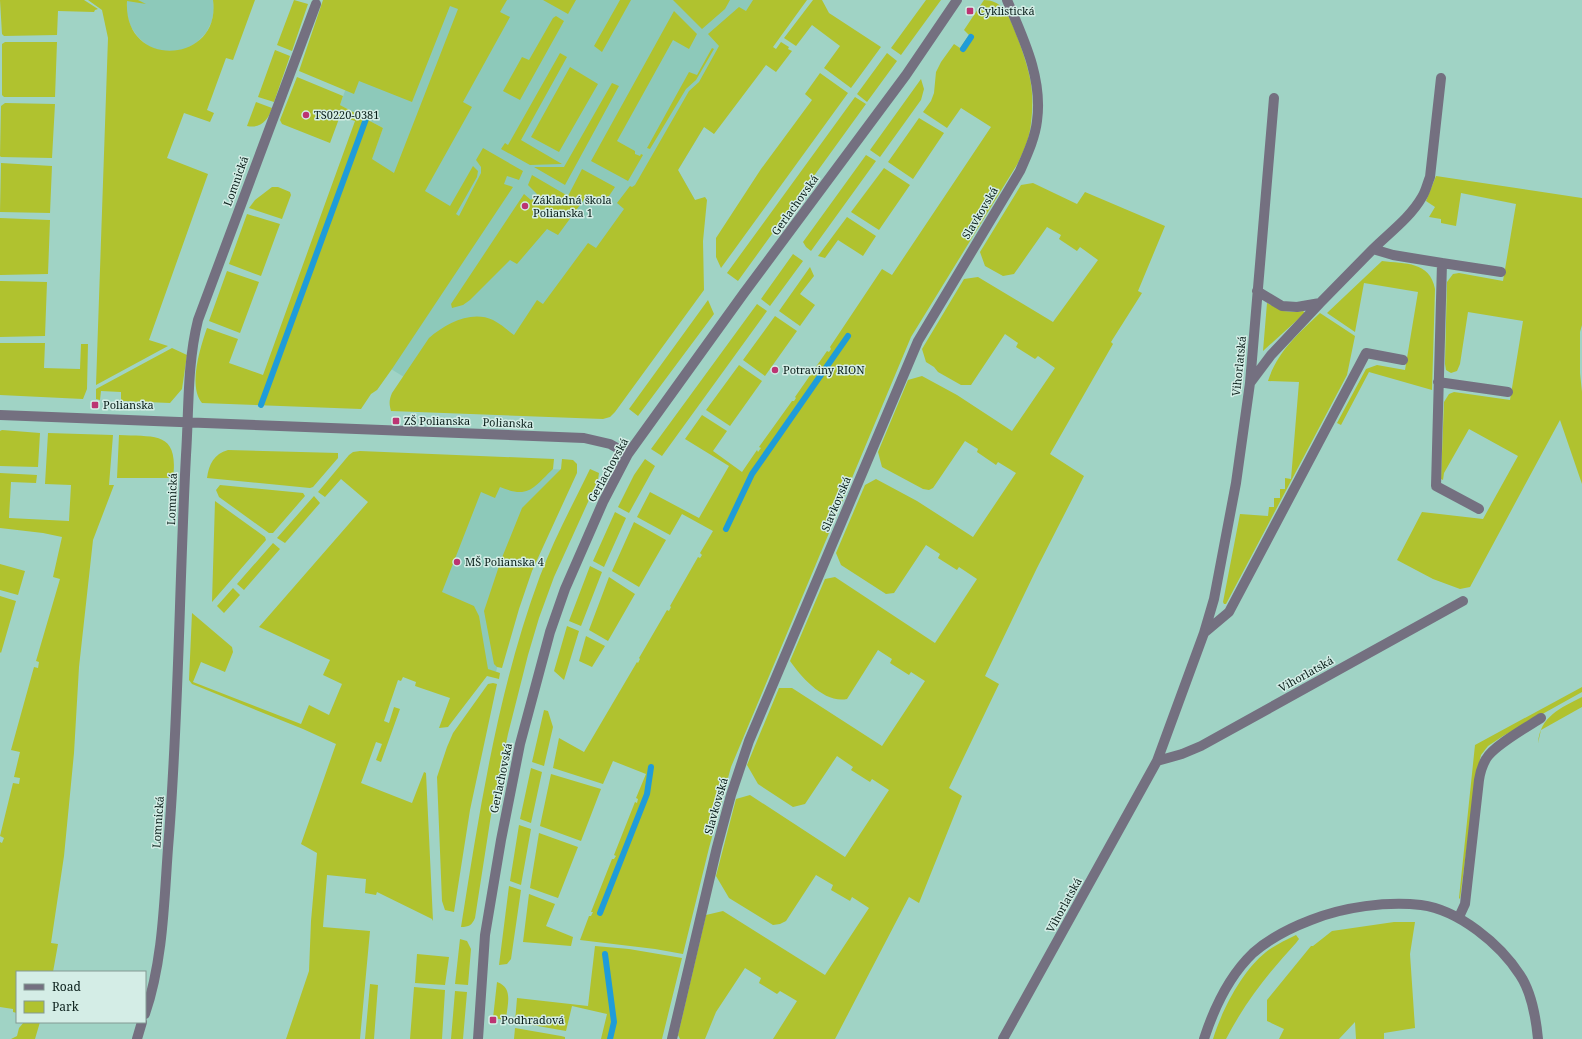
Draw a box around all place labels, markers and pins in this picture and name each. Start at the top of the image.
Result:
place label: Cyklistická [978,3,1035,18]
marker: Cyklistická [965,6,975,16]
place label: TS0220-0381 [314,107,379,122]
marker: TS0220-0381 [301,110,311,120]
place label: Základná škola Polianska 1 [533,192,612,220]
marker: Základná škola Polianska 1 [520,201,530,211]
place label: Potraviny RION [783,362,865,377]
marker: Potraviny RION [770,365,780,375]
place label: Polianska [103,397,154,412]
marker: Polianska [90,400,100,410]
place label: ZŠ Polianska [404,413,470,428]
marker: ZŠ Polianska [391,416,401,426]
place label: MŠ Polianska 4 [465,554,544,569]
marker: MŠ Polianska 4 [452,557,462,567]
place label: Podhradová [501,1012,565,1027]
marker: Podhradová [488,1015,498,1025]

